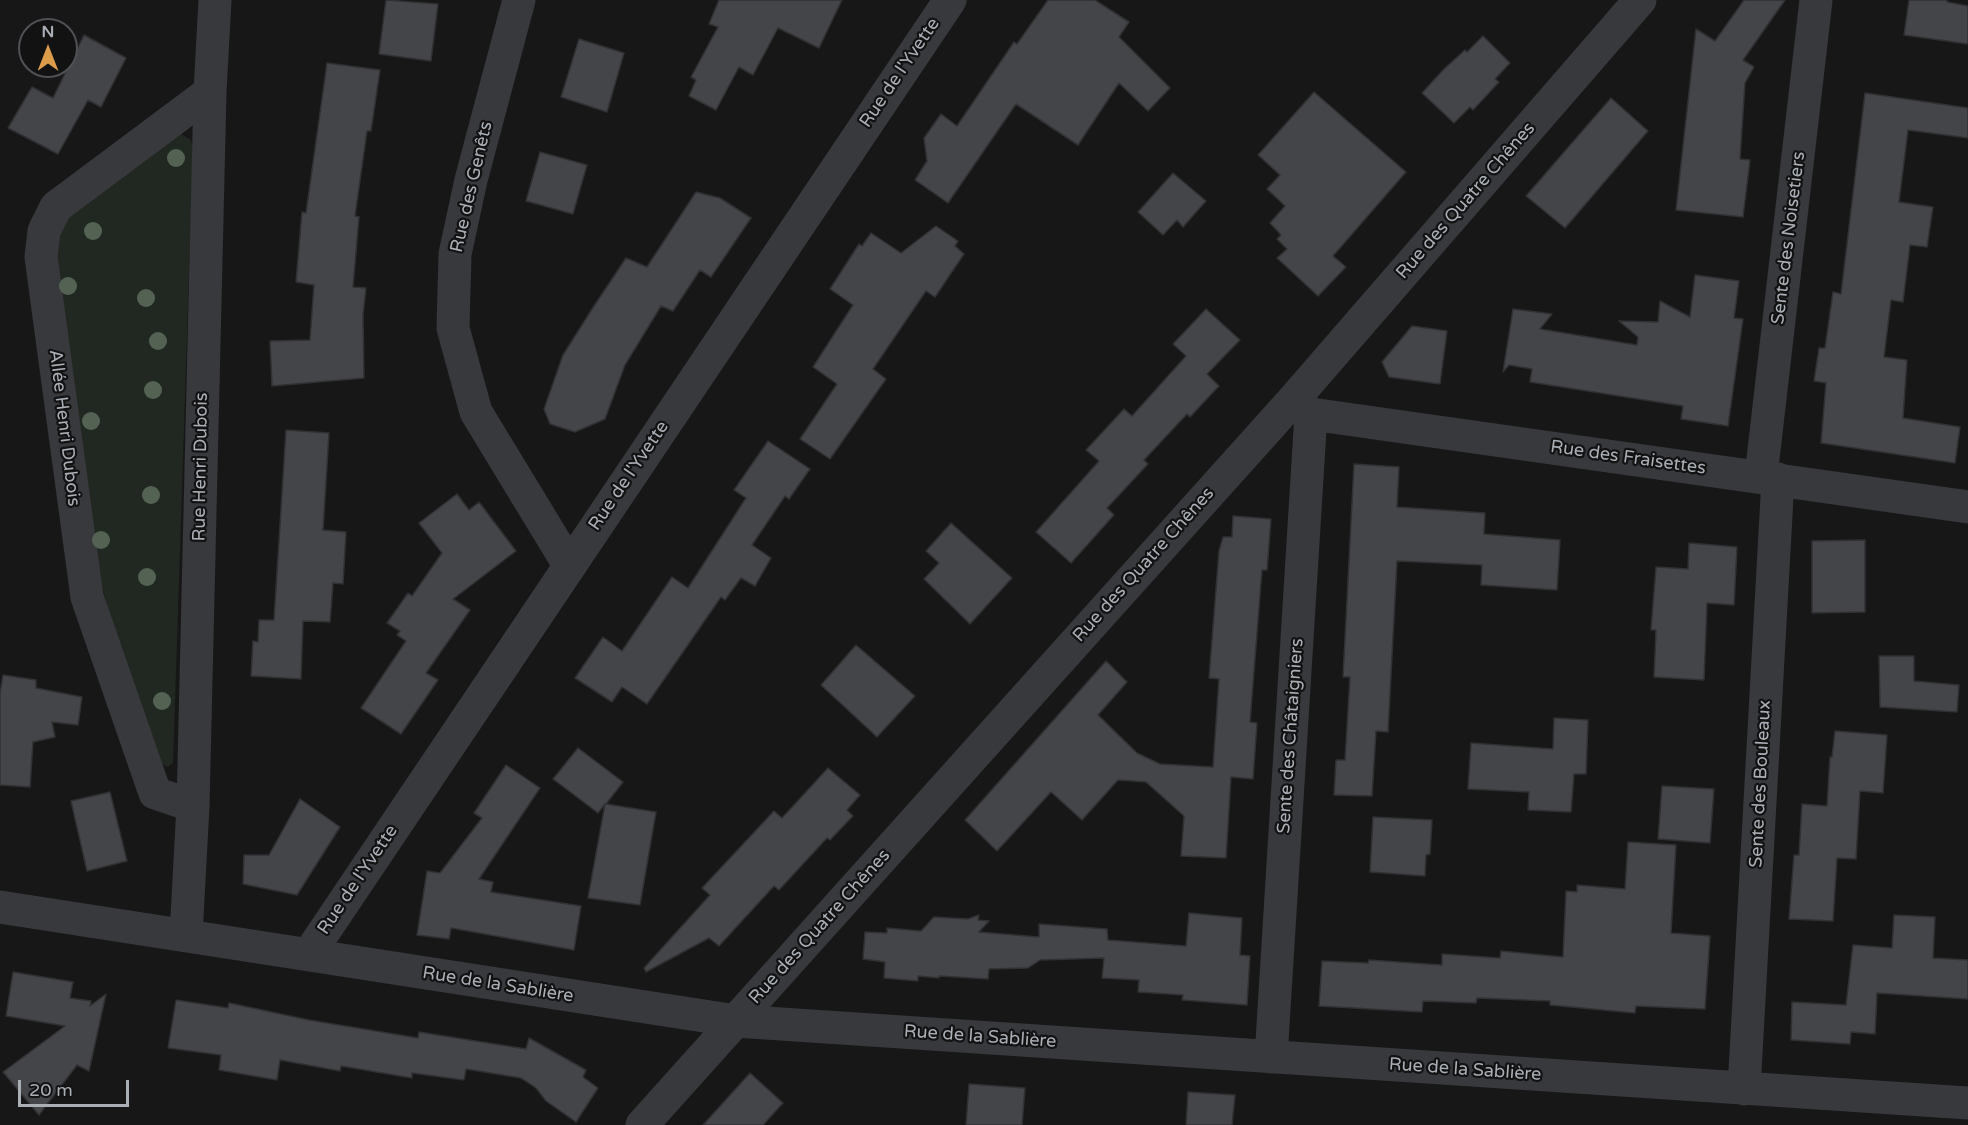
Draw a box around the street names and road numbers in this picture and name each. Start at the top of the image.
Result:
street label: Rue de l'Yvette [855,14,945,132]
street label: Rue des Quatre Chênes [1392,118,1540,284]
street label: Rue des Genêts [446,119,498,255]
street label: Sente des Noisetiers [1768,150,1810,326]
street label: Allée Henri Dubois [44,348,84,508]
street label: Rue Henri Dubois [189,392,213,542]
street label: Rue de l'Yvette [584,417,674,535]
street label: Rue des Fraisettes [1549,436,1707,480]
street label: Rue des Quatre Chênes [1069,483,1219,647]
street label: Sente des Châtaigniers [1273,638,1309,834]
street label: Sente des Bouleaux [1746,700,1776,868]
street label: Rue de l'Yvette [313,821,403,939]
street label: Rue des Quatre Chênes [745,845,895,1009]
street label: Rue de la Sablière [421,962,575,1008]
street label: Rue de la Sablière [903,1021,1057,1053]
street label: Rue de la Sablière [1388,1054,1542,1086]

